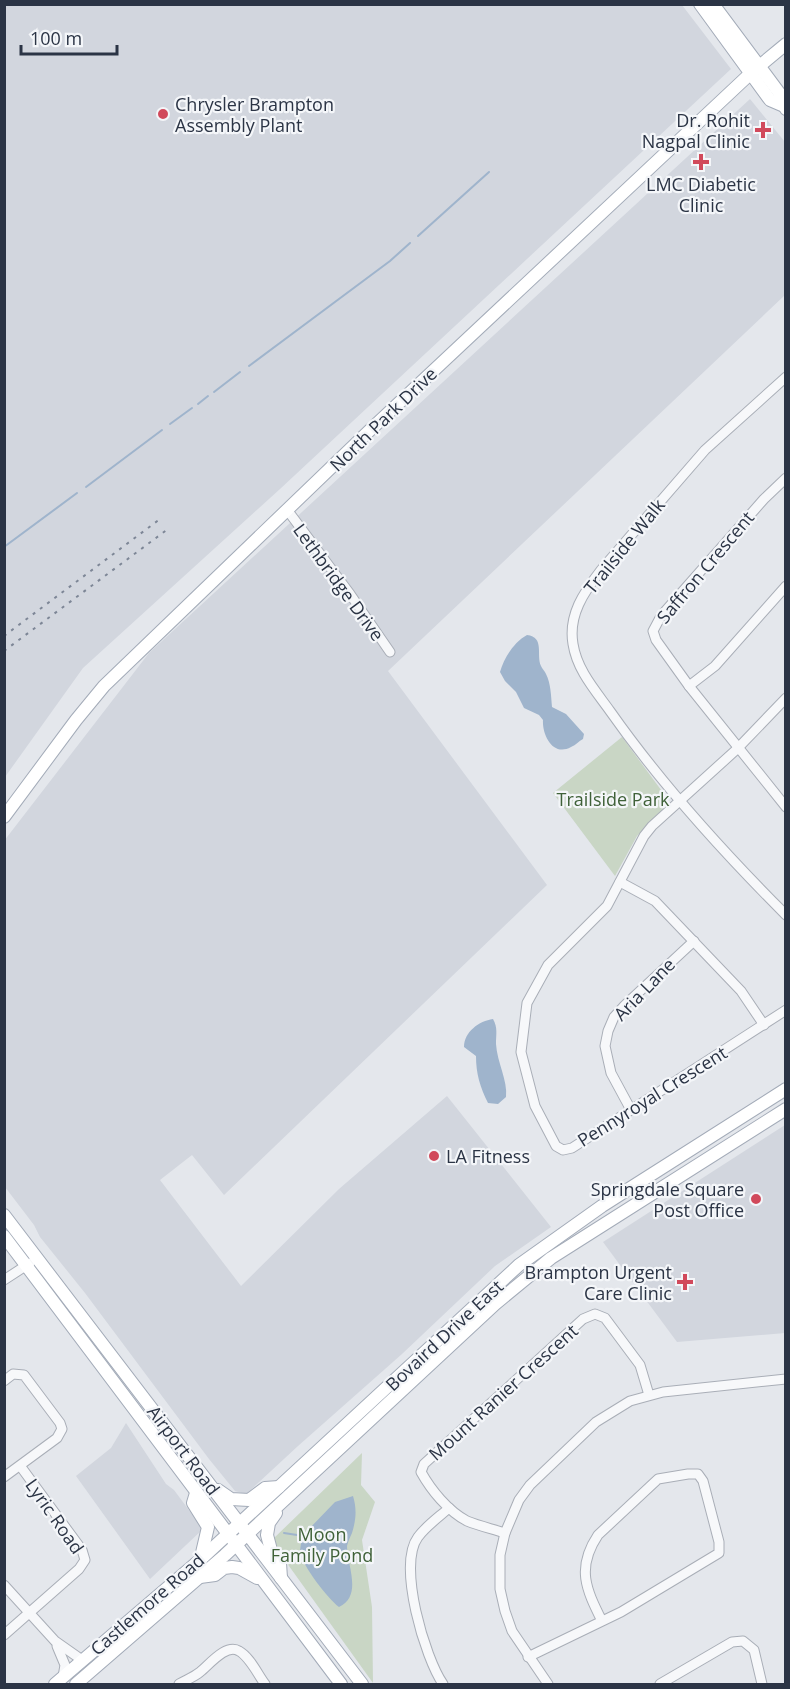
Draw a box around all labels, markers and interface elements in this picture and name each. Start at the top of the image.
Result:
scale bar [21,18,117,56]
text: 100 m [30,26,82,50]
place label: Chrysler Brampton Assembly Plant [175,92,334,137]
marker: Chrysler Brampton Assembly Plant [156,107,170,121]
place label: Dr. Rohit Nagpal Clinic [642,108,750,153]
marker: Dr. Rohit Nagpal Clinic [754,121,772,139]
marker: LMC Diabetic Clinic [692,153,710,171]
place label: LMC Diabetic Clinic [646,172,756,217]
street label: North Park Drive [324,362,442,476]
street label: Trailside Walk [578,493,670,599]
street label: Saffron Crescent [651,506,759,628]
street label: Lethbridge Drive [288,519,390,645]
park label: Trailside Park [557,787,670,811]
street label: Aria Lane [608,952,680,1026]
street label: Pennyroyal Crescent [573,1040,731,1152]
place label: LA Fitness [446,1144,530,1168]
marker: LA Fitness [427,1149,441,1163]
place label: Springdale Square Post Office [591,1177,744,1222]
marker: Springdale Square Post Office [749,1192,763,1206]
place label: Brampton Urgent Care Clinic [525,1260,672,1305]
marker: Brampton Urgent Care Clinic [676,1273,694,1291]
street label: Bovaird Drive East [380,1274,508,1396]
street label: Mount Ranier Crescent [423,1319,583,1465]
street label: Airport Road [142,1400,226,1500]
street label: Lyric Road [20,1474,90,1558]
park label: Moon Family Pond [271,1522,373,1567]
street label: Castlemore Road [85,1548,209,1660]

